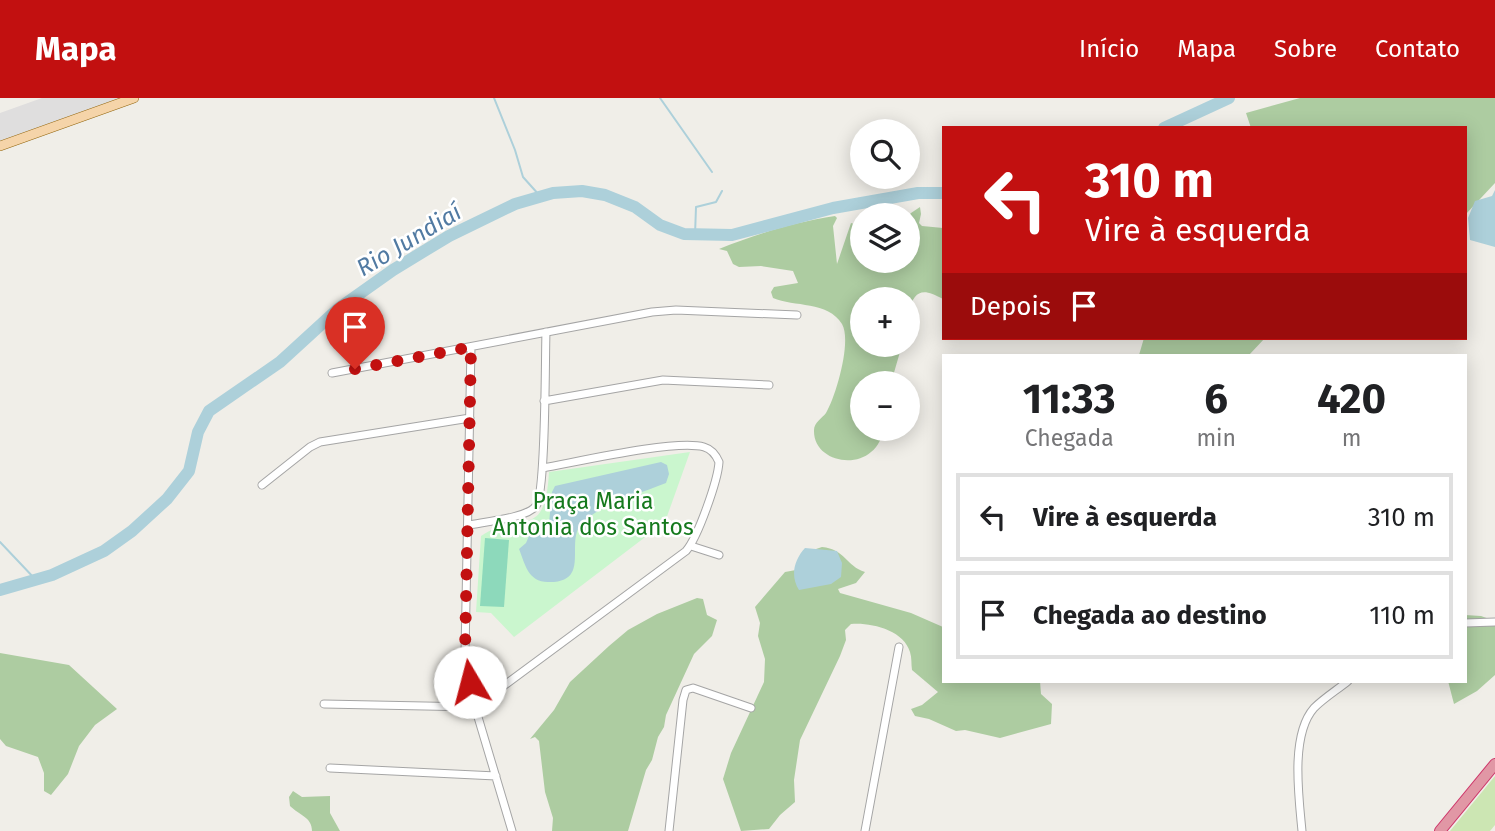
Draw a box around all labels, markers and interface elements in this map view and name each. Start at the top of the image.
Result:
text: Mapa [35,29,116,69]
text: Início [1079,35,1139,63]
text: Mapa [1177,35,1236,63]
text: Sobre [1274,35,1337,63]
text: Contato [1375,35,1460,63]
map controls [850,119,920,441]
button: search [850,119,920,189]
text: 310 m [1085,151,1214,210]
icon: left [970,154,1061,245]
water label: Rio Jundiaí [352,197,468,282]
button: layers [850,203,920,273]
text: Vire à esquerda [1085,211,1311,249]
button: + [850,287,920,357]
icon: arrive [1065,287,1103,325]
text: Depois [970,291,1051,322]
pin [325,297,385,369]
icon: arrive [336,308,374,346]
button: − [850,371,920,441]
text: 11:33 [1023,374,1116,424]
text: 6 [1204,374,1228,424]
text: 420 [1317,374,1386,424]
text: Chegada [1025,424,1114,452]
text: min [1196,424,1236,452]
text: m [1342,424,1361,452]
park label: Praça Maria Antonia dos Santos [492,487,694,541]
icon: left [974,498,1012,536]
text: Vire à esquerda [1033,502,1217,533]
text: 310 m [1368,502,1435,533]
icon: arrive [974,596,1012,634]
text: Chegada ao destino [1033,600,1267,631]
text: 110 m [1369,600,1435,631]
position arrow [433,645,507,719]

